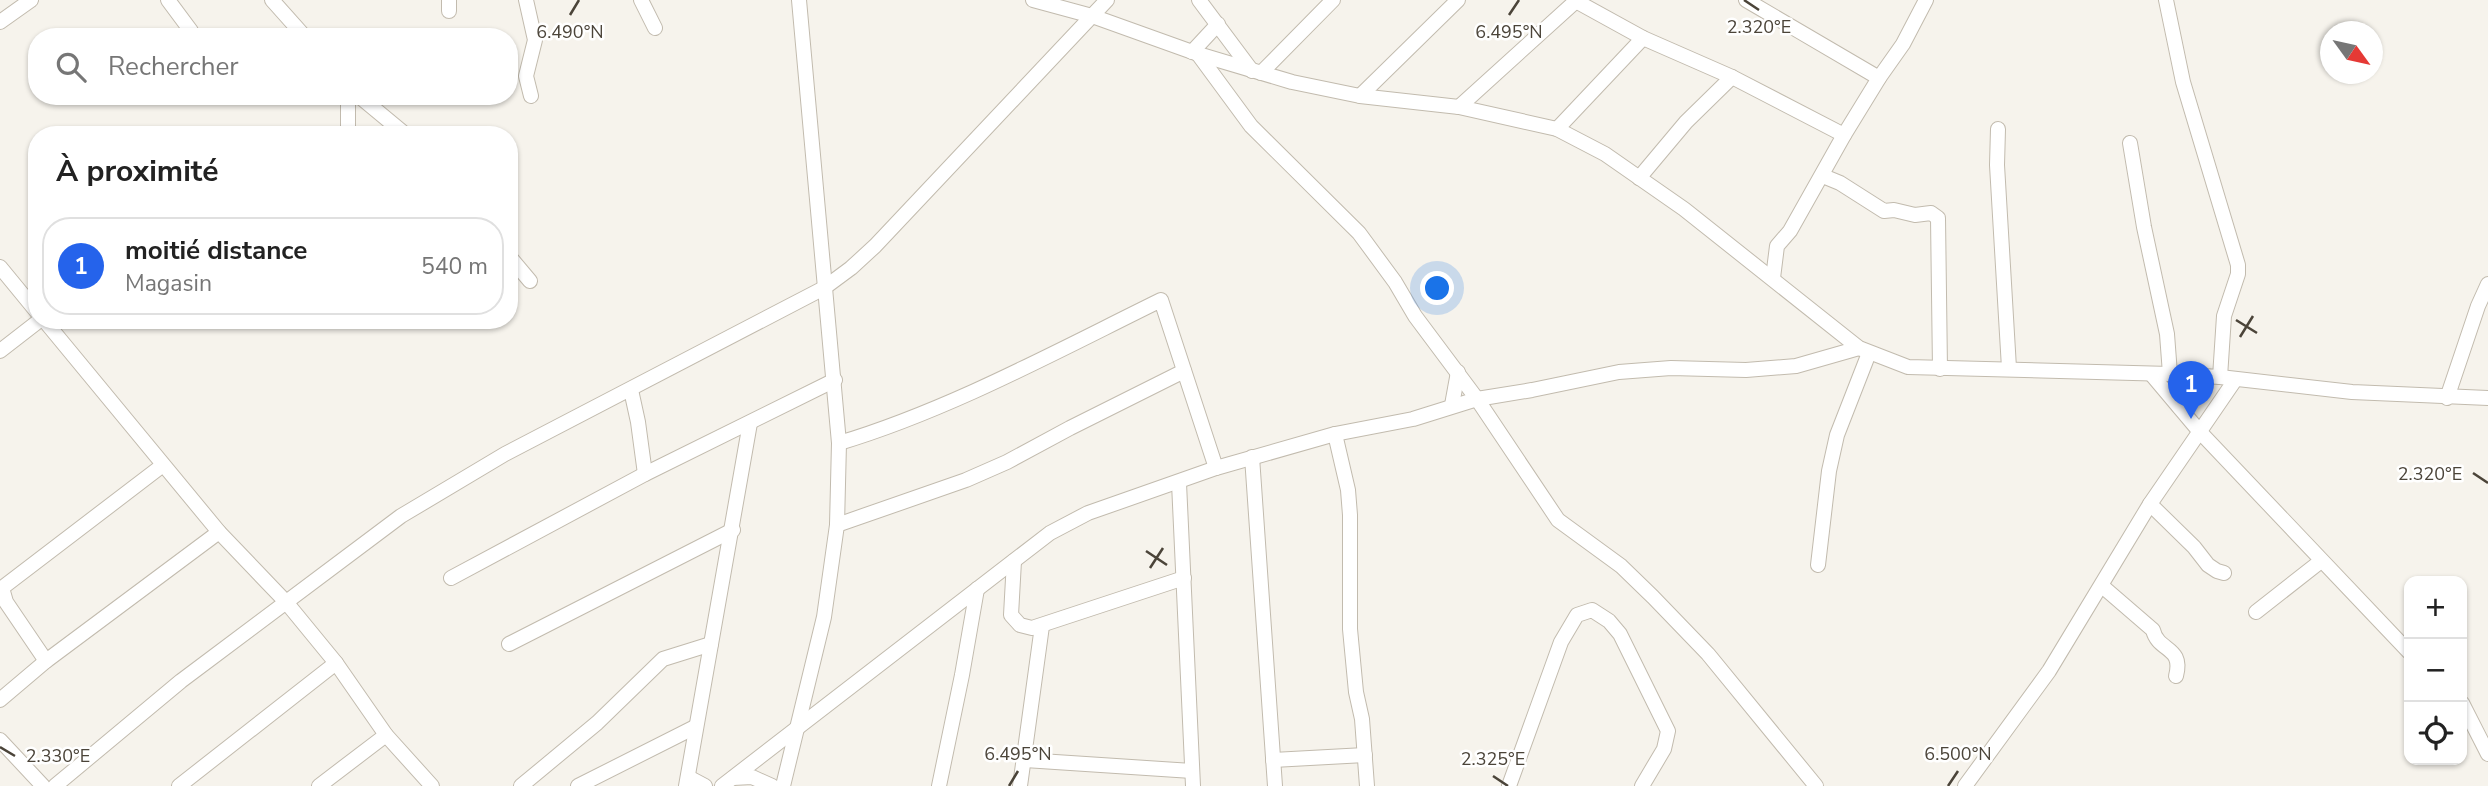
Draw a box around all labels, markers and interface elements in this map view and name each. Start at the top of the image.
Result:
text: 2.320°E [1727,15,1791,39]
text: 6.490°N [536,20,604,44]
text: 6.495°N [1475,20,1543,44]
north arrow [2320,21,2383,84]
search box [28,28,518,105]
icon: search [52,48,90,86]
text: Rechercher [108,49,239,84]
text: À proximité [56,151,218,192]
text: moitié distance [125,233,307,268]
text: 1 [74,251,88,282]
text: 540 m [421,251,488,282]
text: Magasin [125,268,212,299]
your location [1420,271,1454,305]
pin: 1 [2168,361,2214,419]
text: 2.320°E [2398,462,2462,486]
map controls [2404,576,2467,765]
button: + [2404,576,2467,639]
button: − [2404,639,2467,702]
button: locate [2404,702,2467,765]
text: 6.495°N [984,742,1052,766]
text: 6.500°N [1924,742,1992,766]
text: 2.330°E [26,744,90,768]
text: 2.325°E [1461,747,1525,771]

